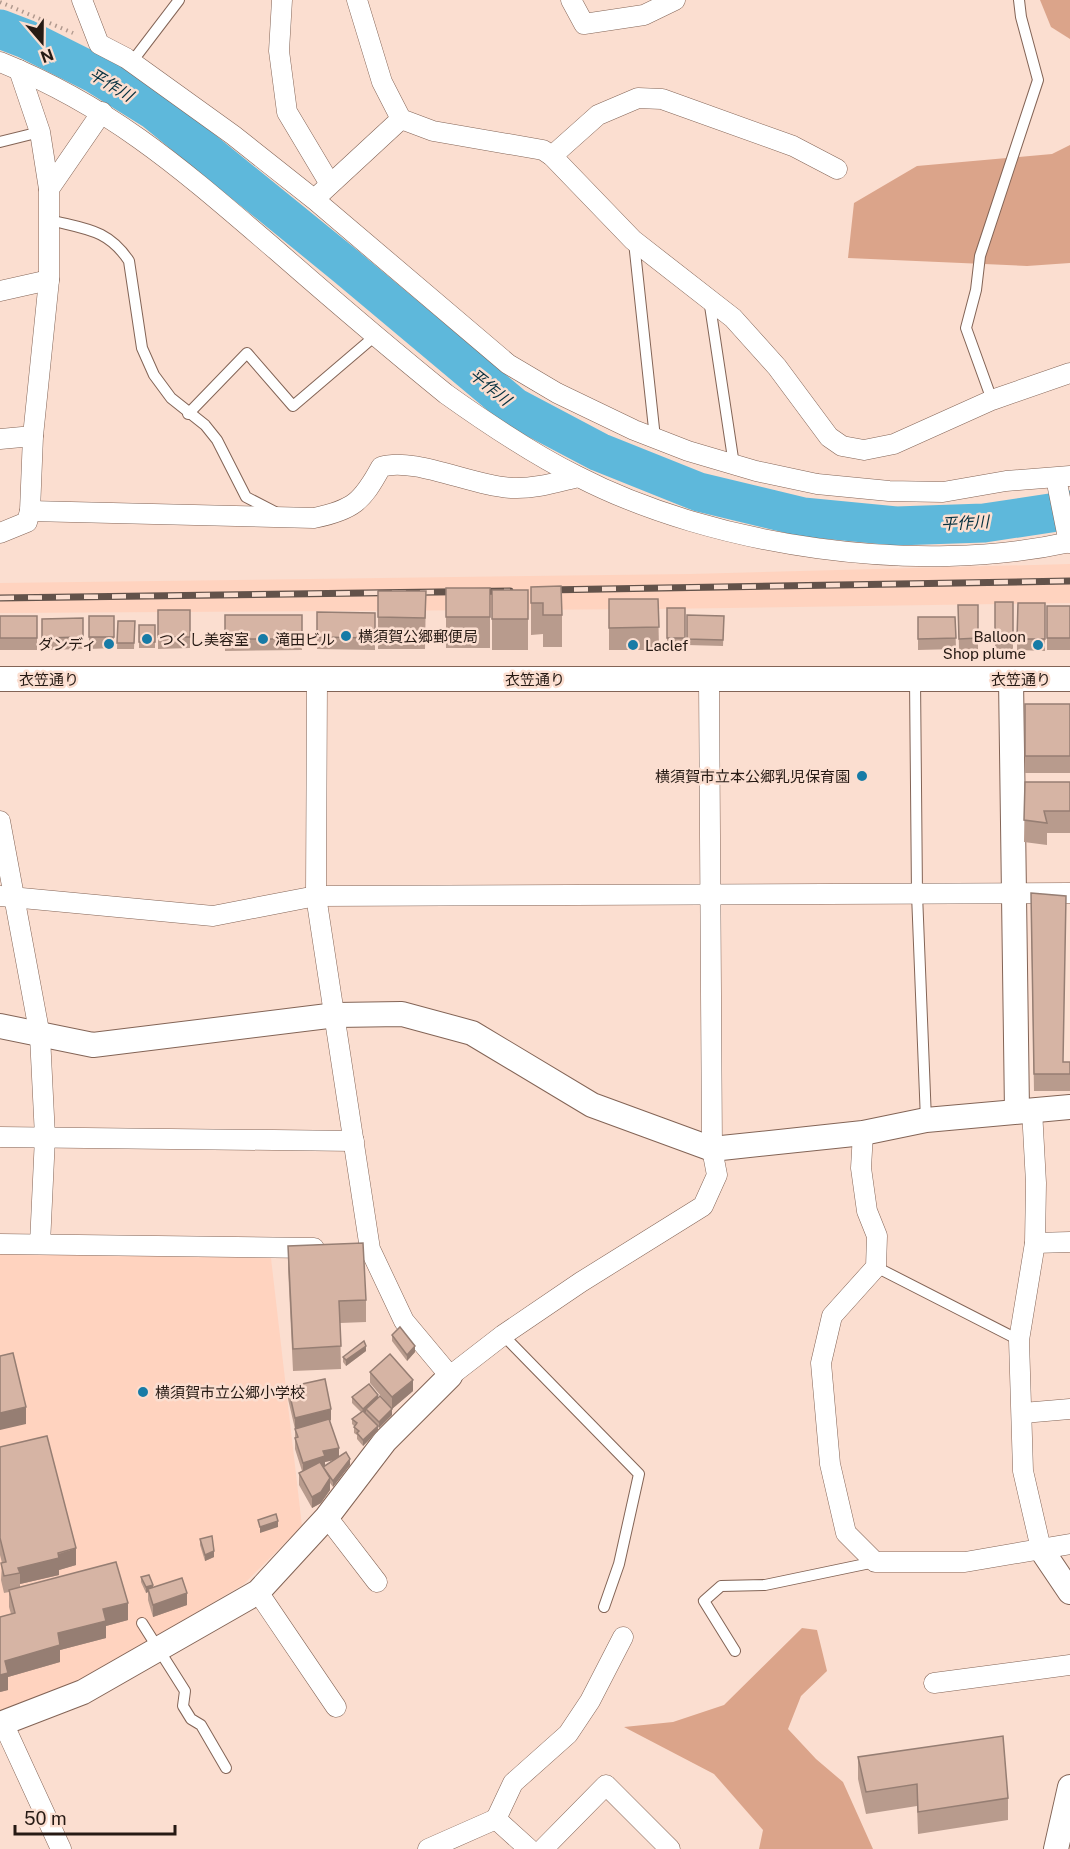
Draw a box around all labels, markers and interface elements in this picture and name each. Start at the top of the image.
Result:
north arrow [12,12,72,72]
text: N [38,45,56,67]
water label: 平作川 [86,64,138,107]
water label: 平作川 [465,365,516,411]
water label: 平作川 [941,512,991,534]
place label: 横須賀公郷郵便局 [358,628,478,645]
place label: Balloon Shop plume [943,628,1026,662]
marker: 横須賀公郷郵便局 [339,629,353,643]
place label: つくし美容室 [159,631,249,648]
place label: 滝田ビル [275,631,335,648]
marker: つくし美容室 [140,632,154,646]
marker: 滝田ビル [256,632,270,646]
place label: ダンディ [38,636,97,653]
marker: ダンディ [102,637,116,651]
place label: Laclef [645,637,688,654]
marker: Laclef [626,638,640,652]
marker: Balloon Shop plume [1031,638,1045,652]
street label: 衣笠通り [19,671,79,688]
street label: 衣笠通り [505,671,565,688]
street label: 衣笠通り [991,671,1051,688]
place label: 横須賀市立本公郷乳児保育園 [655,768,850,785]
marker: 横須賀市立本公郷乳児保育園 [855,769,869,783]
place label: 横須賀市立公郷小学校 [155,1384,305,1401]
marker: 横須賀市立公郷小学校 [136,1385,150,1399]
scale bar [15,1798,176,1836]
text: 50 m [24,1808,67,1829]

